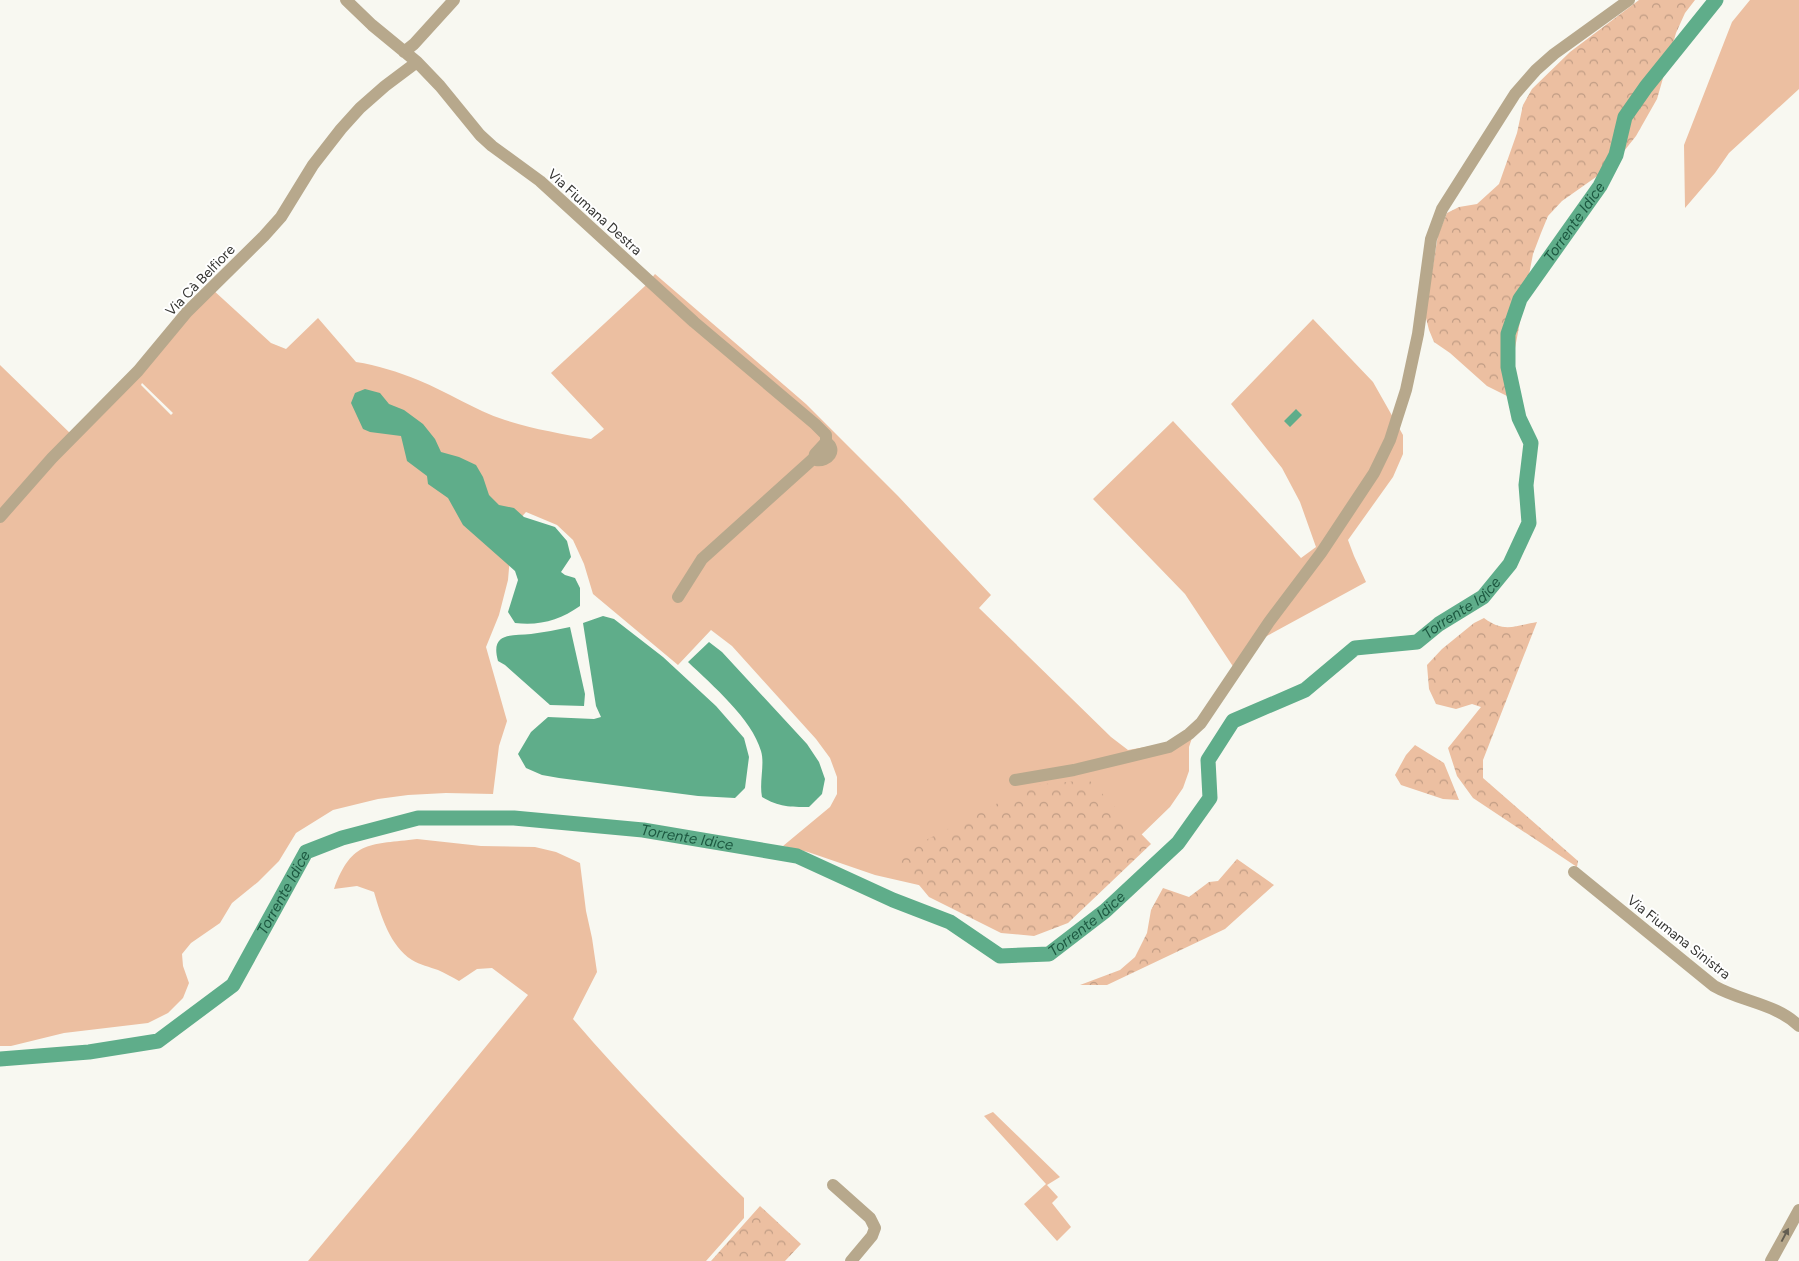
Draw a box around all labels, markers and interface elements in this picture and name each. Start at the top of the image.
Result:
street label: Via Fiumana Destra [544,166,645,259]
water label: Torrente Idice [1540,179,1609,265]
street label: Via Cà Belfiore [162,241,239,319]
water label: Torrente Idice [1419,573,1505,643]
water label: Torrente Idice [640,821,735,854]
water label: Torrente Idice [253,847,314,938]
water label: Torrente Idice [1045,888,1129,960]
street label: Via Fiumana Sinistra [1624,892,1734,983]
one-way arrow [1781,1228,1789,1243]

